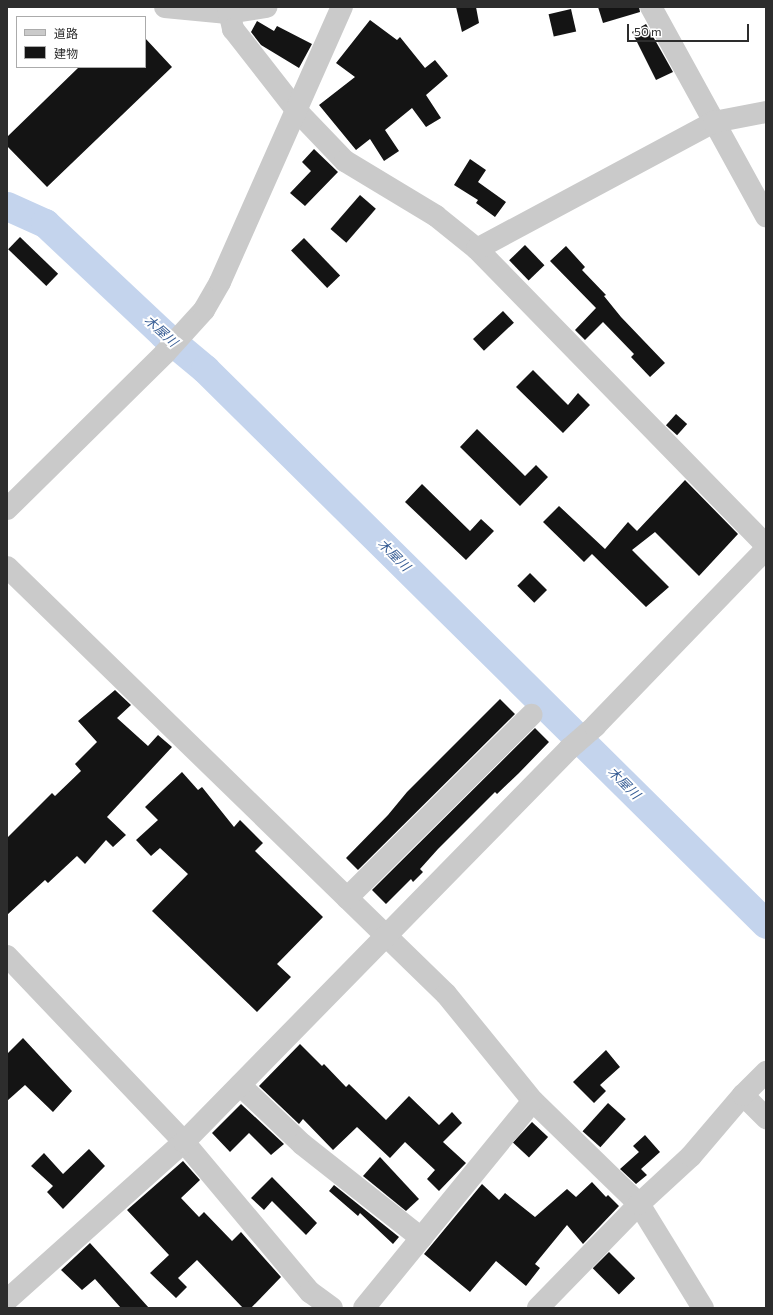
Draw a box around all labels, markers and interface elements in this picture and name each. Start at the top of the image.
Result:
legend [16,16,146,68]
scale bar [629,16,751,42]
text: 50 m [634,24,662,38]
text: 道路 [54,26,78,40]
text: 建物 [54,46,78,60]
water label: 木屋川 [141,312,181,350]
water label: 木屋川 [375,536,413,574]
water label: 木屋川 [605,764,643,802]

